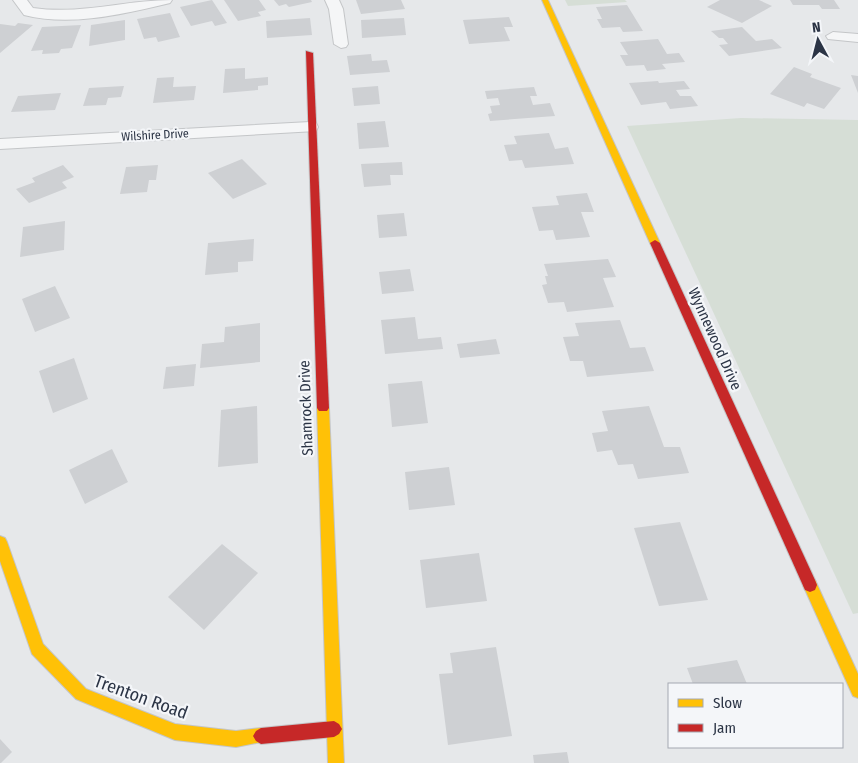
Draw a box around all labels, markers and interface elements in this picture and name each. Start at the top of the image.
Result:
north arrow [793,15,843,65]
text: N [811,19,822,37]
street label: Wilshire Drive [121,126,189,144]
street label: Wynnewood Drive [684,285,746,393]
street label: Shamrock Drive [295,360,317,456]
street label: Trenton Road [91,670,191,724]
legend [668,683,843,748]
text: Slow [713,694,742,712]
text: Jam [713,719,736,737]

